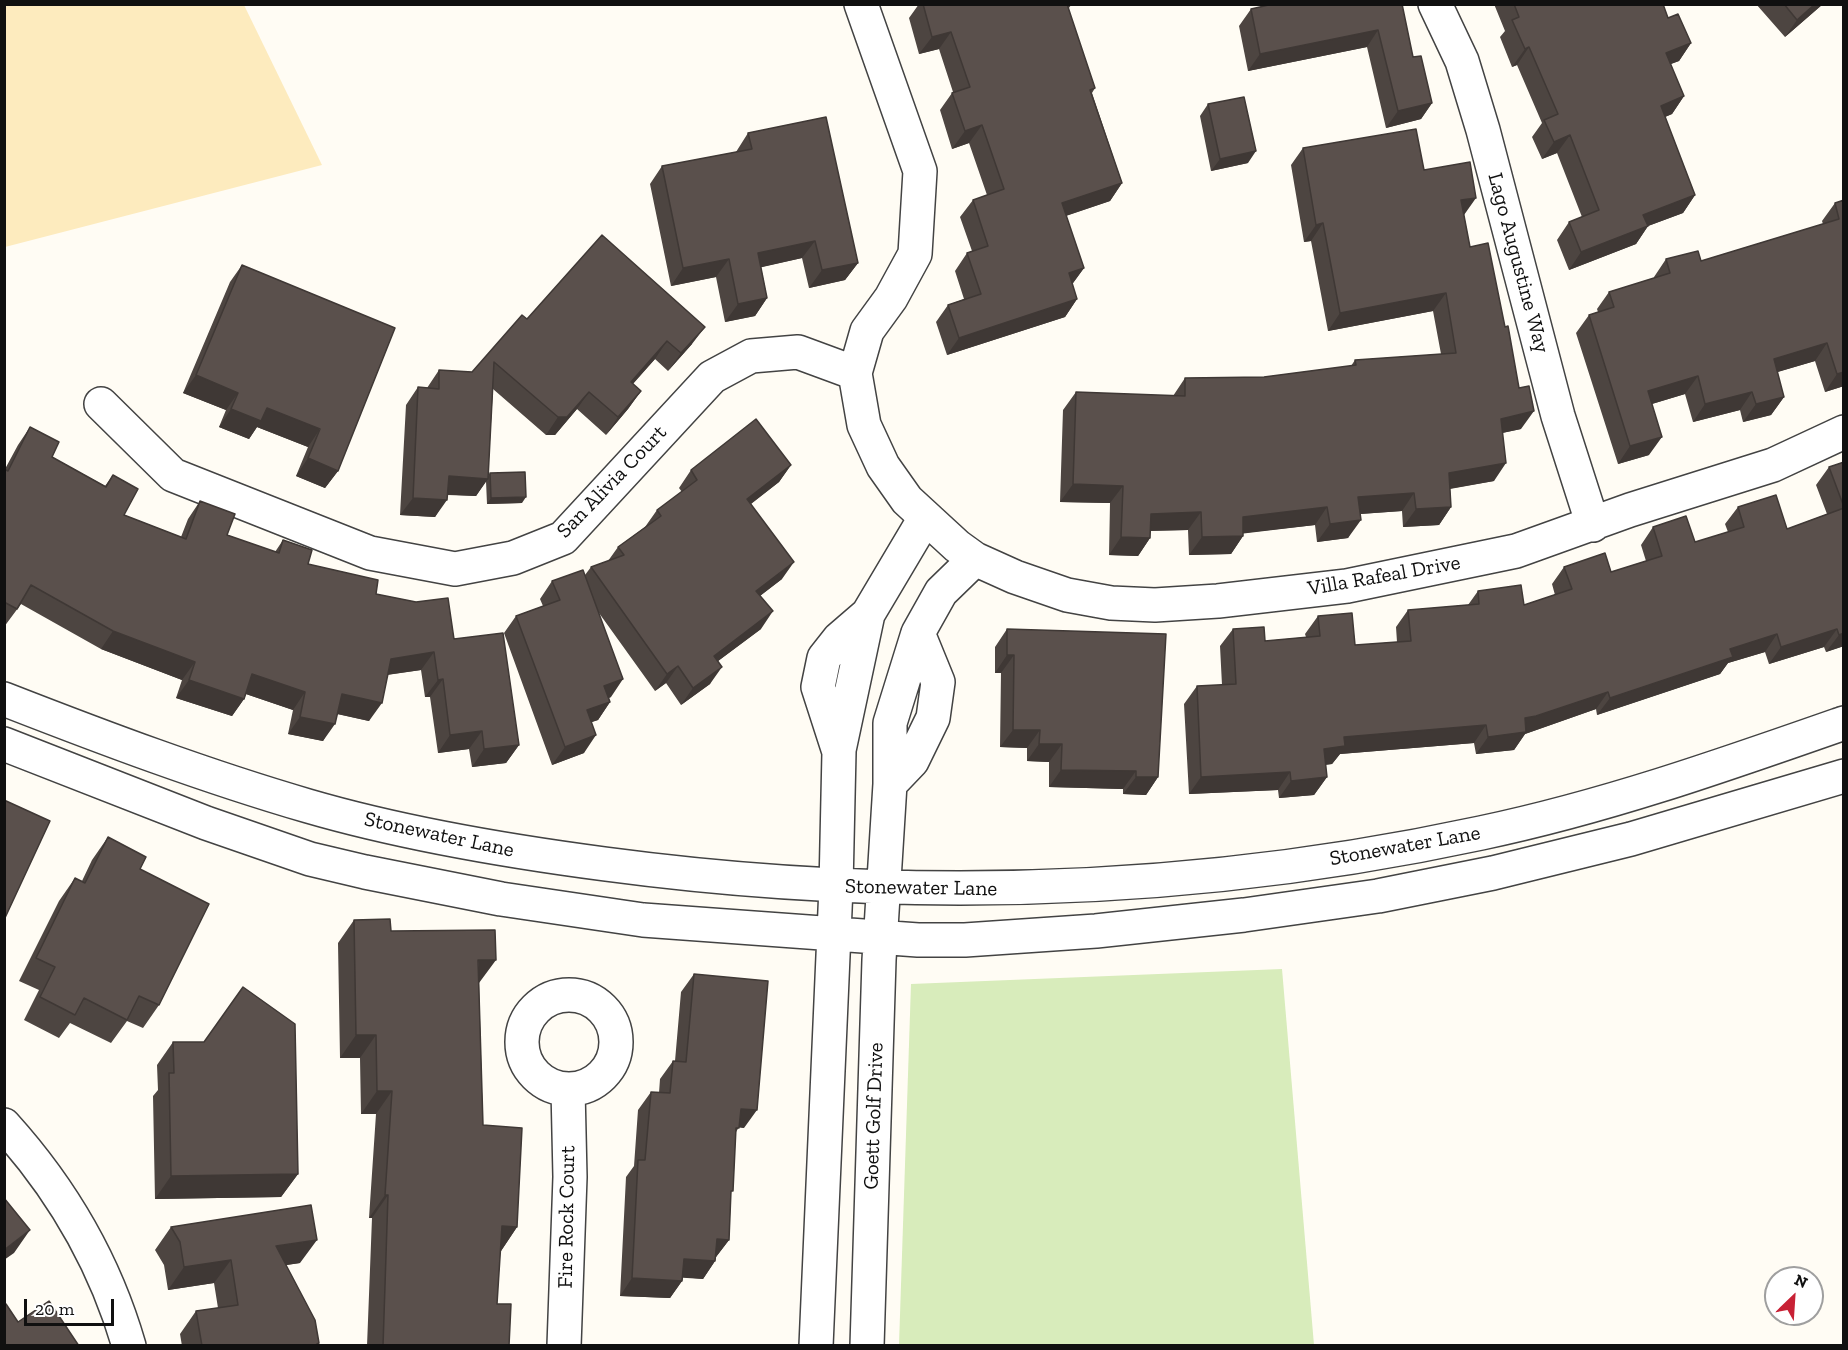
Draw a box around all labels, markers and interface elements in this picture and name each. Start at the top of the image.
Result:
street label: Lago Augustine Way [1482,170,1554,356]
street label: San Alivia Court [552,420,672,544]
street label: Villa Rafeal Drive [1306,550,1462,602]
street label: Stonewater Lane [362,807,516,863]
street label: Stonewater Lane [1328,820,1482,872]
street label: Stonewater Lane [845,874,997,902]
street label: Goett Golf Drive [859,1042,889,1190]
street label: Fire Rock Court [553,1145,581,1289]
north arrow [1764,1266,1824,1326]
text: N [1791,1270,1810,1292]
scale bar [27,1287,117,1325]
text: 20 m [35,1298,74,1320]

